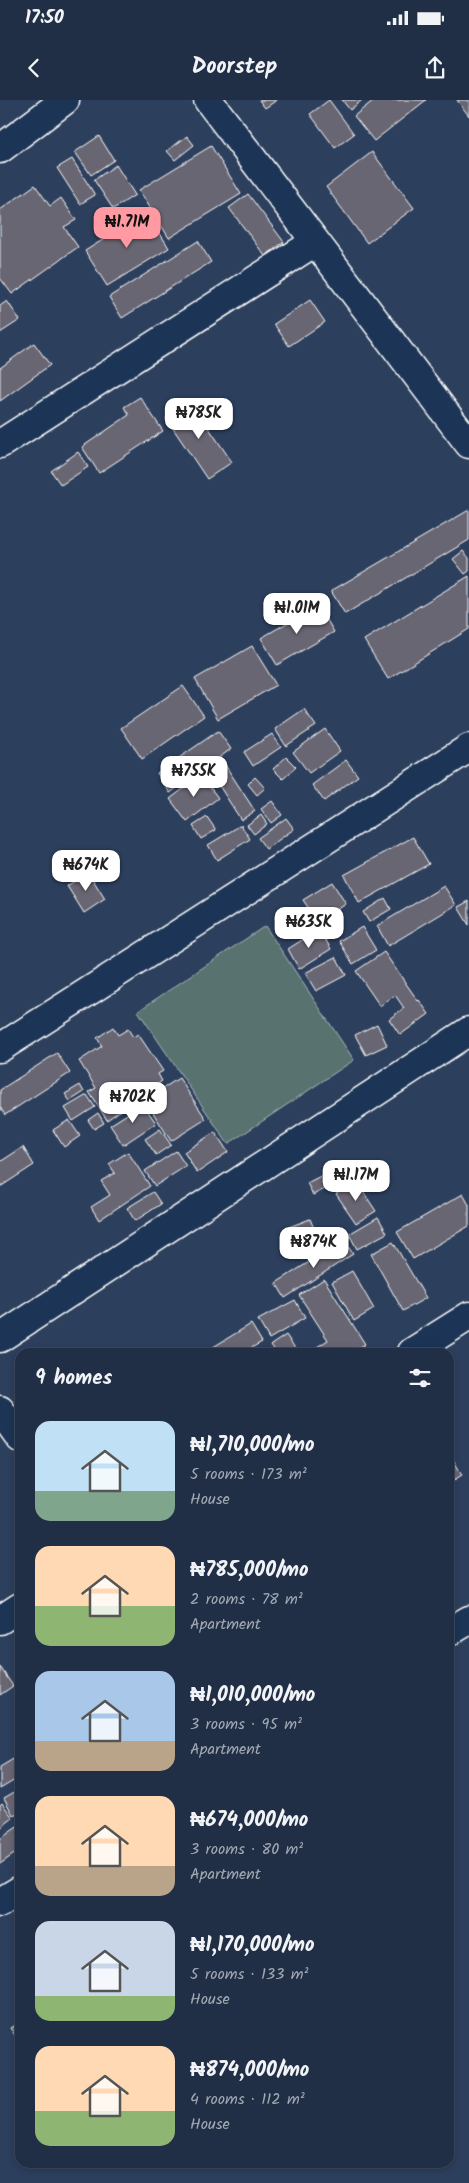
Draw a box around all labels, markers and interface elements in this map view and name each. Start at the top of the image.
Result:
text: 17:50 [25,3,64,33]
text: Doorstep [192,50,277,85]
icon: back [20,54,48,82]
icon: share [421,54,449,82]
pin: ₦1.71M [86,206,168,249]
text: ₦1.71M [105,210,149,235]
pin: ₦785K [164,398,234,440]
text: ₦785K [176,401,222,426]
pin: ₦1.01M [256,592,338,635]
text: ₦1.01M [274,596,320,621]
pin: ₦755K [159,756,229,798]
text: ₦755K [172,759,216,784]
pin: ₦674K [51,850,121,892]
text: ₦674K [63,853,109,878]
pin: ₦635K [274,906,344,949]
text: ₦635K [286,910,332,935]
pin: ₦702K [98,1082,168,1124]
text: ₦702K [110,1085,156,1110]
pin: ₦1.17M [315,1160,397,1202]
text: ₦1.17M [334,1163,378,1188]
pin: ₦874K [279,1226,349,1269]
text: ₦874K [291,1230,337,1255]
text: 9 homes [35,1362,112,1395]
icon: filters [406,1364,434,1392]
text: ₦1,710,000/mo [190,1429,315,1462]
icon: home [75,1441,135,1501]
text: 5 rooms · 173 m² [190,1462,307,1487]
text: House [190,1487,230,1512]
text: ₦785,000/mo [190,1554,309,1587]
icon: home [75,1566,135,1626]
text: 2 rooms · 78 m² [190,1587,303,1612]
text: Apartment [190,1612,261,1637]
text: ₦1,010,000/mo [190,1679,315,1712]
icon: home [75,1691,135,1751]
text: 3 rooms · 95 m² [190,1712,302,1737]
text: Apartment [190,1737,261,1762]
text: ₦674,000/mo [190,1804,308,1837]
icon: home [75,1816,135,1876]
text: 3 rooms · 80 m² [190,1837,303,1862]
text: Apartment [190,1862,261,1887]
text: ₦1,170,000/mo [190,1929,315,1962]
icon: home [75,1941,135,2001]
text: 5 rooms · 133 m² [190,1962,308,1987]
text: House [190,1987,230,2012]
text: ₦874,000/mo [190,2054,309,2087]
icon: home [75,2066,135,2126]
text: 4 rooms · 112 m² [190,2087,305,2112]
text: House [190,2112,230,2137]

